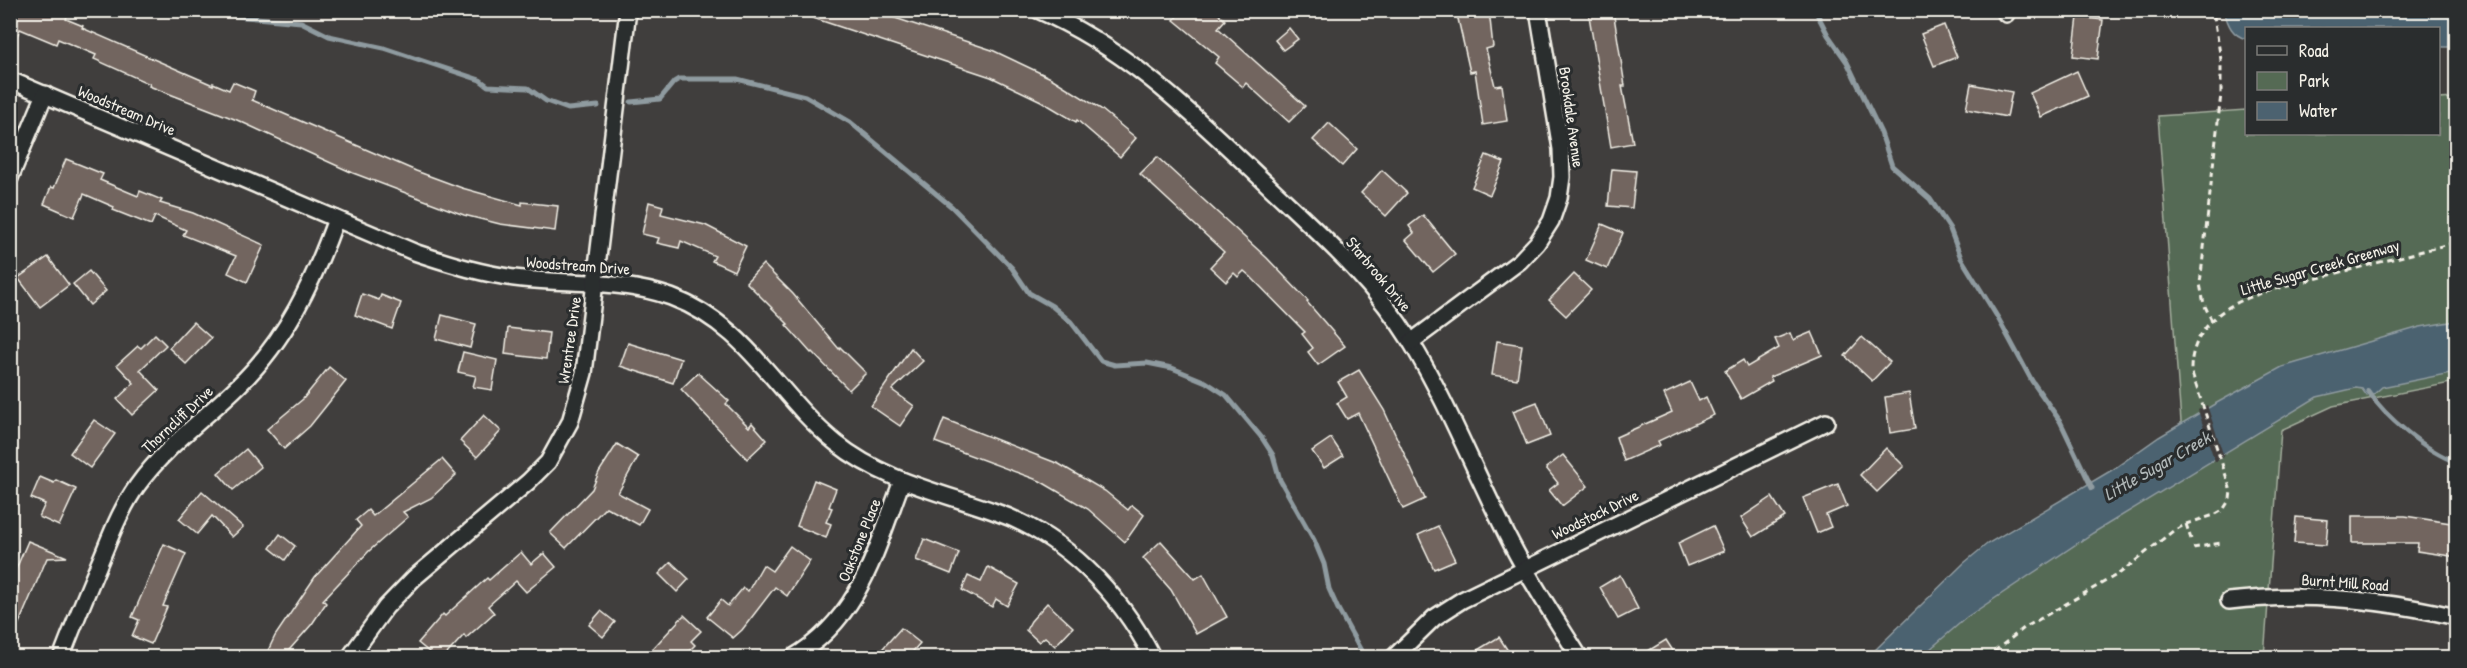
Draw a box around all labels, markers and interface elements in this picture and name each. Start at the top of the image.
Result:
legend [2245,27,2440,135]
text: Road [2299,38,2329,63]
street label: Brookdale Avenue [1554,65,1590,169]
text: Park [2299,68,2330,93]
street label: Woodstream Drive [75,80,180,141]
text: Water [2299,98,2337,123]
street label: Starbrook Drive [1341,232,1417,317]
street label: Little Sugar Creek Greenway [2238,234,2402,300]
street label: Woodstream Drive [525,250,631,280]
street label: Wrentree Drive [552,294,586,385]
street label: Thorncliff Drive [136,380,218,458]
water label: Little Sugar Creek [2099,424,2216,506]
street label: Woodstock Drive [1548,483,1643,544]
street label: Oakstone Place [832,495,886,585]
street label: Burnt Mill Road [2301,568,2389,596]

